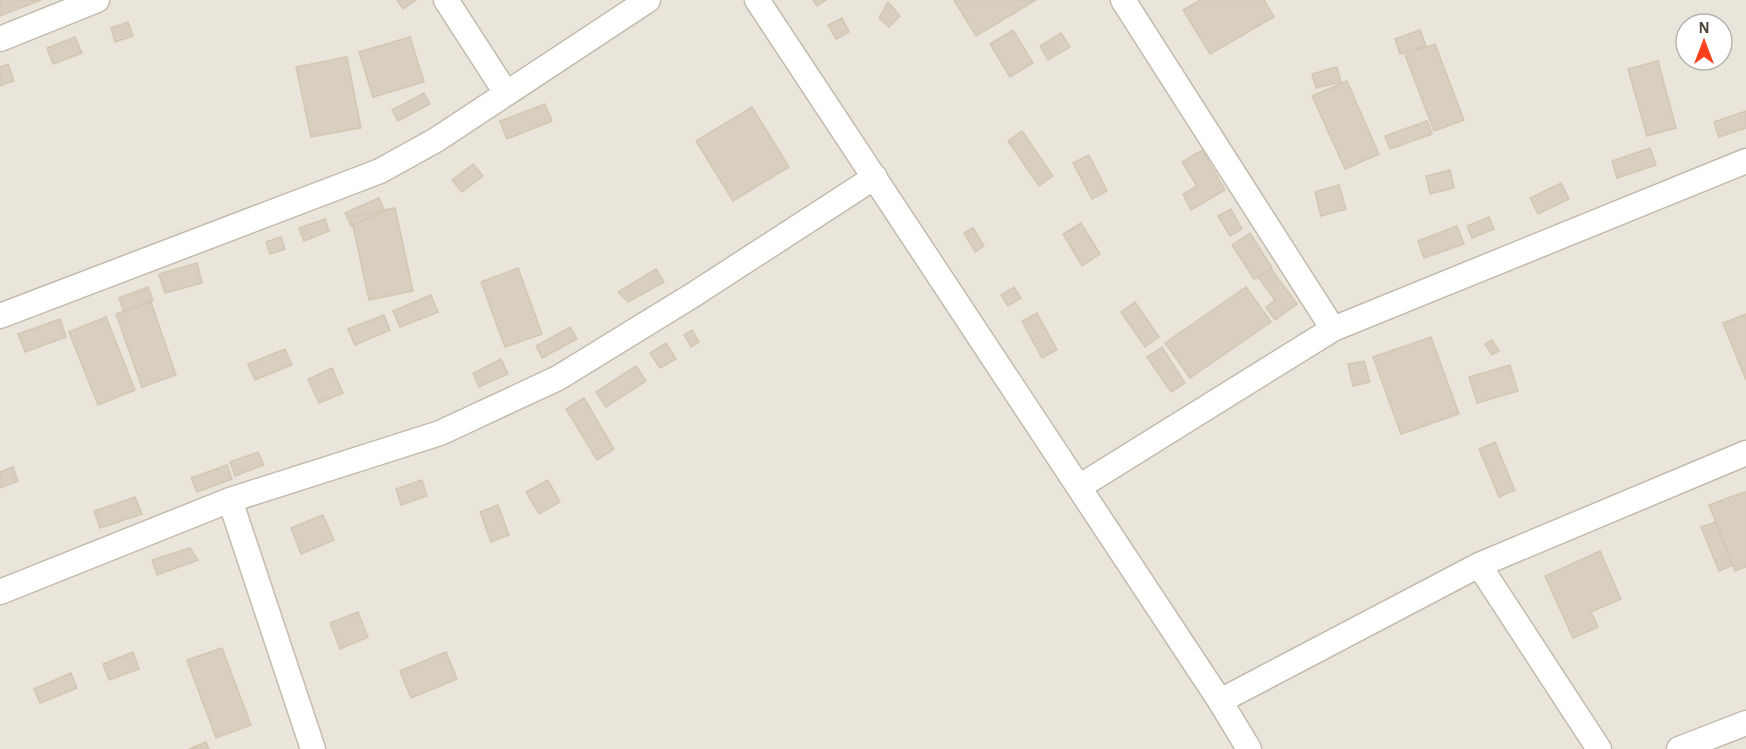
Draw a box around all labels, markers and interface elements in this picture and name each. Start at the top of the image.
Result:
north arrow [1674,12,1734,72]
text: N [1698,20,1710,36]

